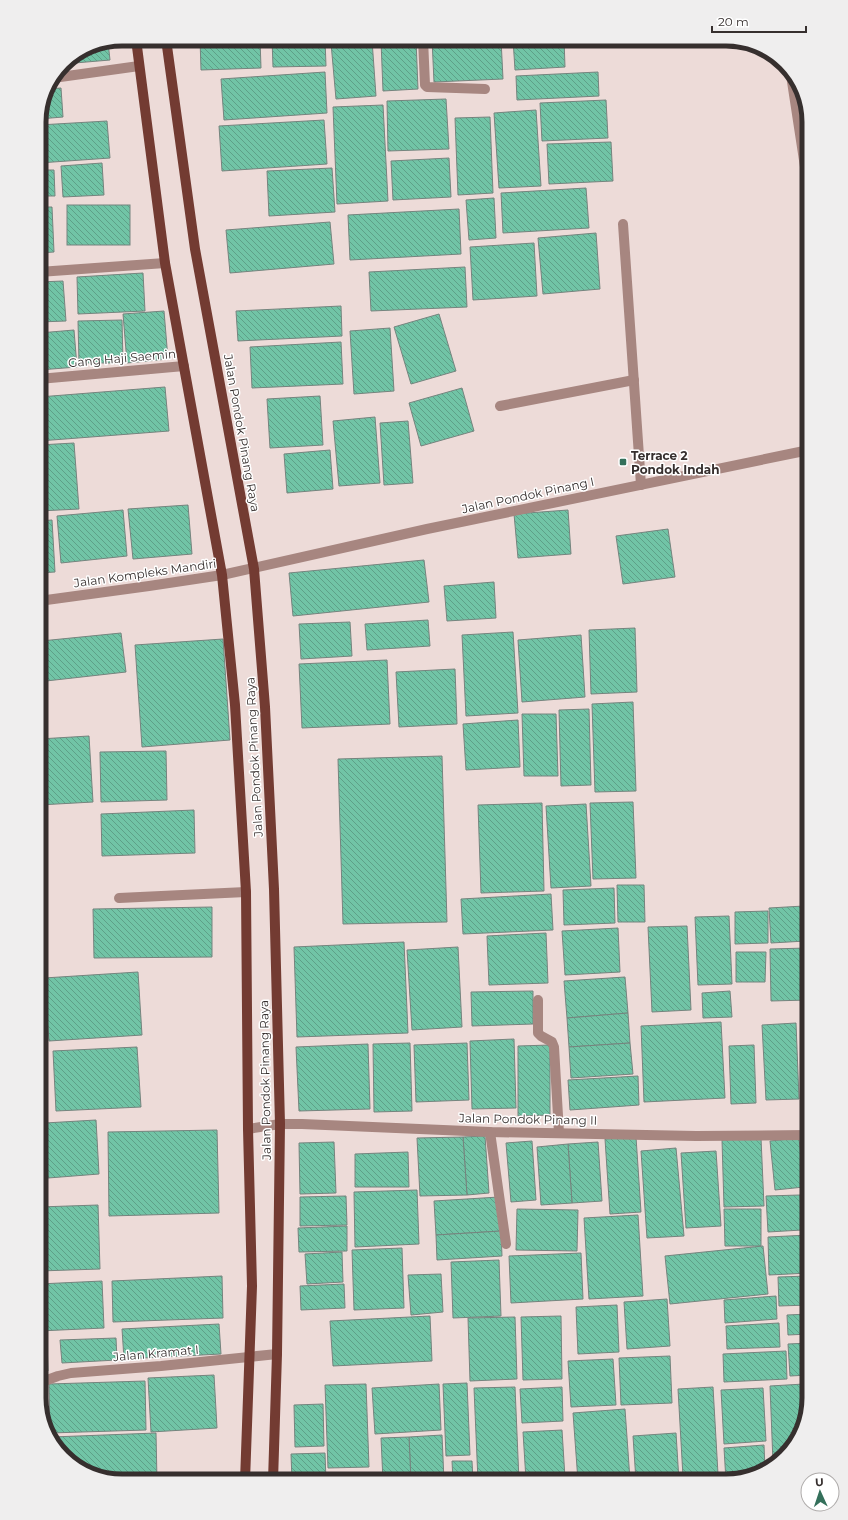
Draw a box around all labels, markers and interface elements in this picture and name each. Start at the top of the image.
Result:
scale bar [712,8,806,34]
text: 20 m [718,14,749,29]
street label: Gang Haji Saemin [67,346,177,370]
street label: Jalan Pondok Pinang Raya [221,352,263,513]
place label: Terrace 2 Pondok Indah [631,448,720,477]
marker: Terrace 2 Pondok Indah [618,457,628,467]
street label: Jalan Pondok Pinang I [459,474,596,517]
street label: Jalan Kompleks Mandiri [72,556,217,591]
street label: Jalan Pondok Pinang Raya [242,677,266,838]
street label: Jalan Pondok Pinang Raya [256,1000,274,1161]
street label: Jalan Pondok Pinang II [458,1110,597,1128]
street label: Jalan Kramat I [112,1342,199,1364]
north arrow [800,1472,840,1512]
text: U [815,1475,824,1489]

